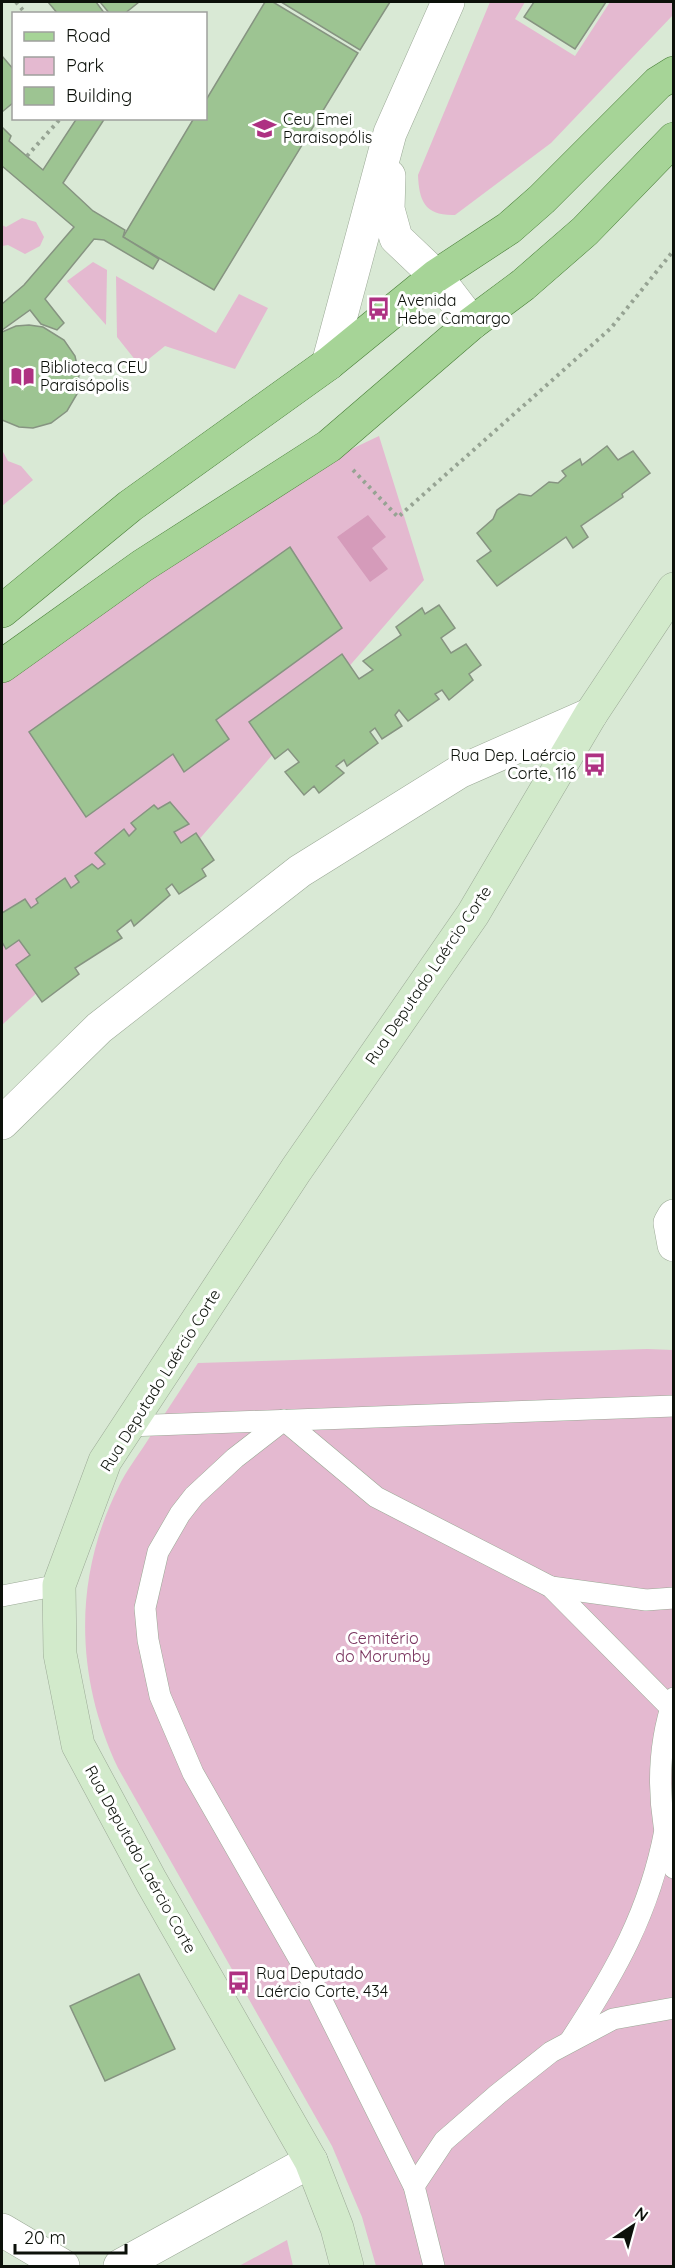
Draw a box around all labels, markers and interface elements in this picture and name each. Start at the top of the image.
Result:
legend [12,12,207,120]
text: Road [66,24,111,47]
text: Park [66,54,104,77]
text: Building [66,84,132,107]
place label: Ceu Emei Paraisopólis [283,109,372,147]
school or university icon: Ceu Emei Paraisopólis [252,115,278,141]
place label: Avenida Hebe Camargo [397,290,510,328]
bus stop icon: Avenida Hebe Camargo [366,296,392,322]
place label: Biblioteca CEU Paraisópolis [40,357,148,395]
library icon: Biblioteca CEU Paraisópolis [9,363,35,389]
place label: Rua Dep. Laércio Corte, 116 [450,745,576,783]
bus stop icon: Rua Dep. Laércio Corte, 116 [581,751,607,777]
street label: Rua Deputado Laércio Corte [361,882,495,1068]
street label: Rua Deputado Laércio Corte [95,1285,225,1475]
park label: Cemitério do Morumby [335,1628,431,1666]
street label: Rua Deputado Laércio Corte [81,1762,201,1956]
place label: Rua Deputado Laércio Corte, 434 [256,1963,388,2001]
bus stop icon: Rua Deputado Laércio Corte, 434 [225,1969,251,1995]
north arrow [603,2196,663,2256]
text: N [631,2202,652,2225]
scale bar [15,2217,126,2255]
text: 20 m [24,2226,66,2249]

